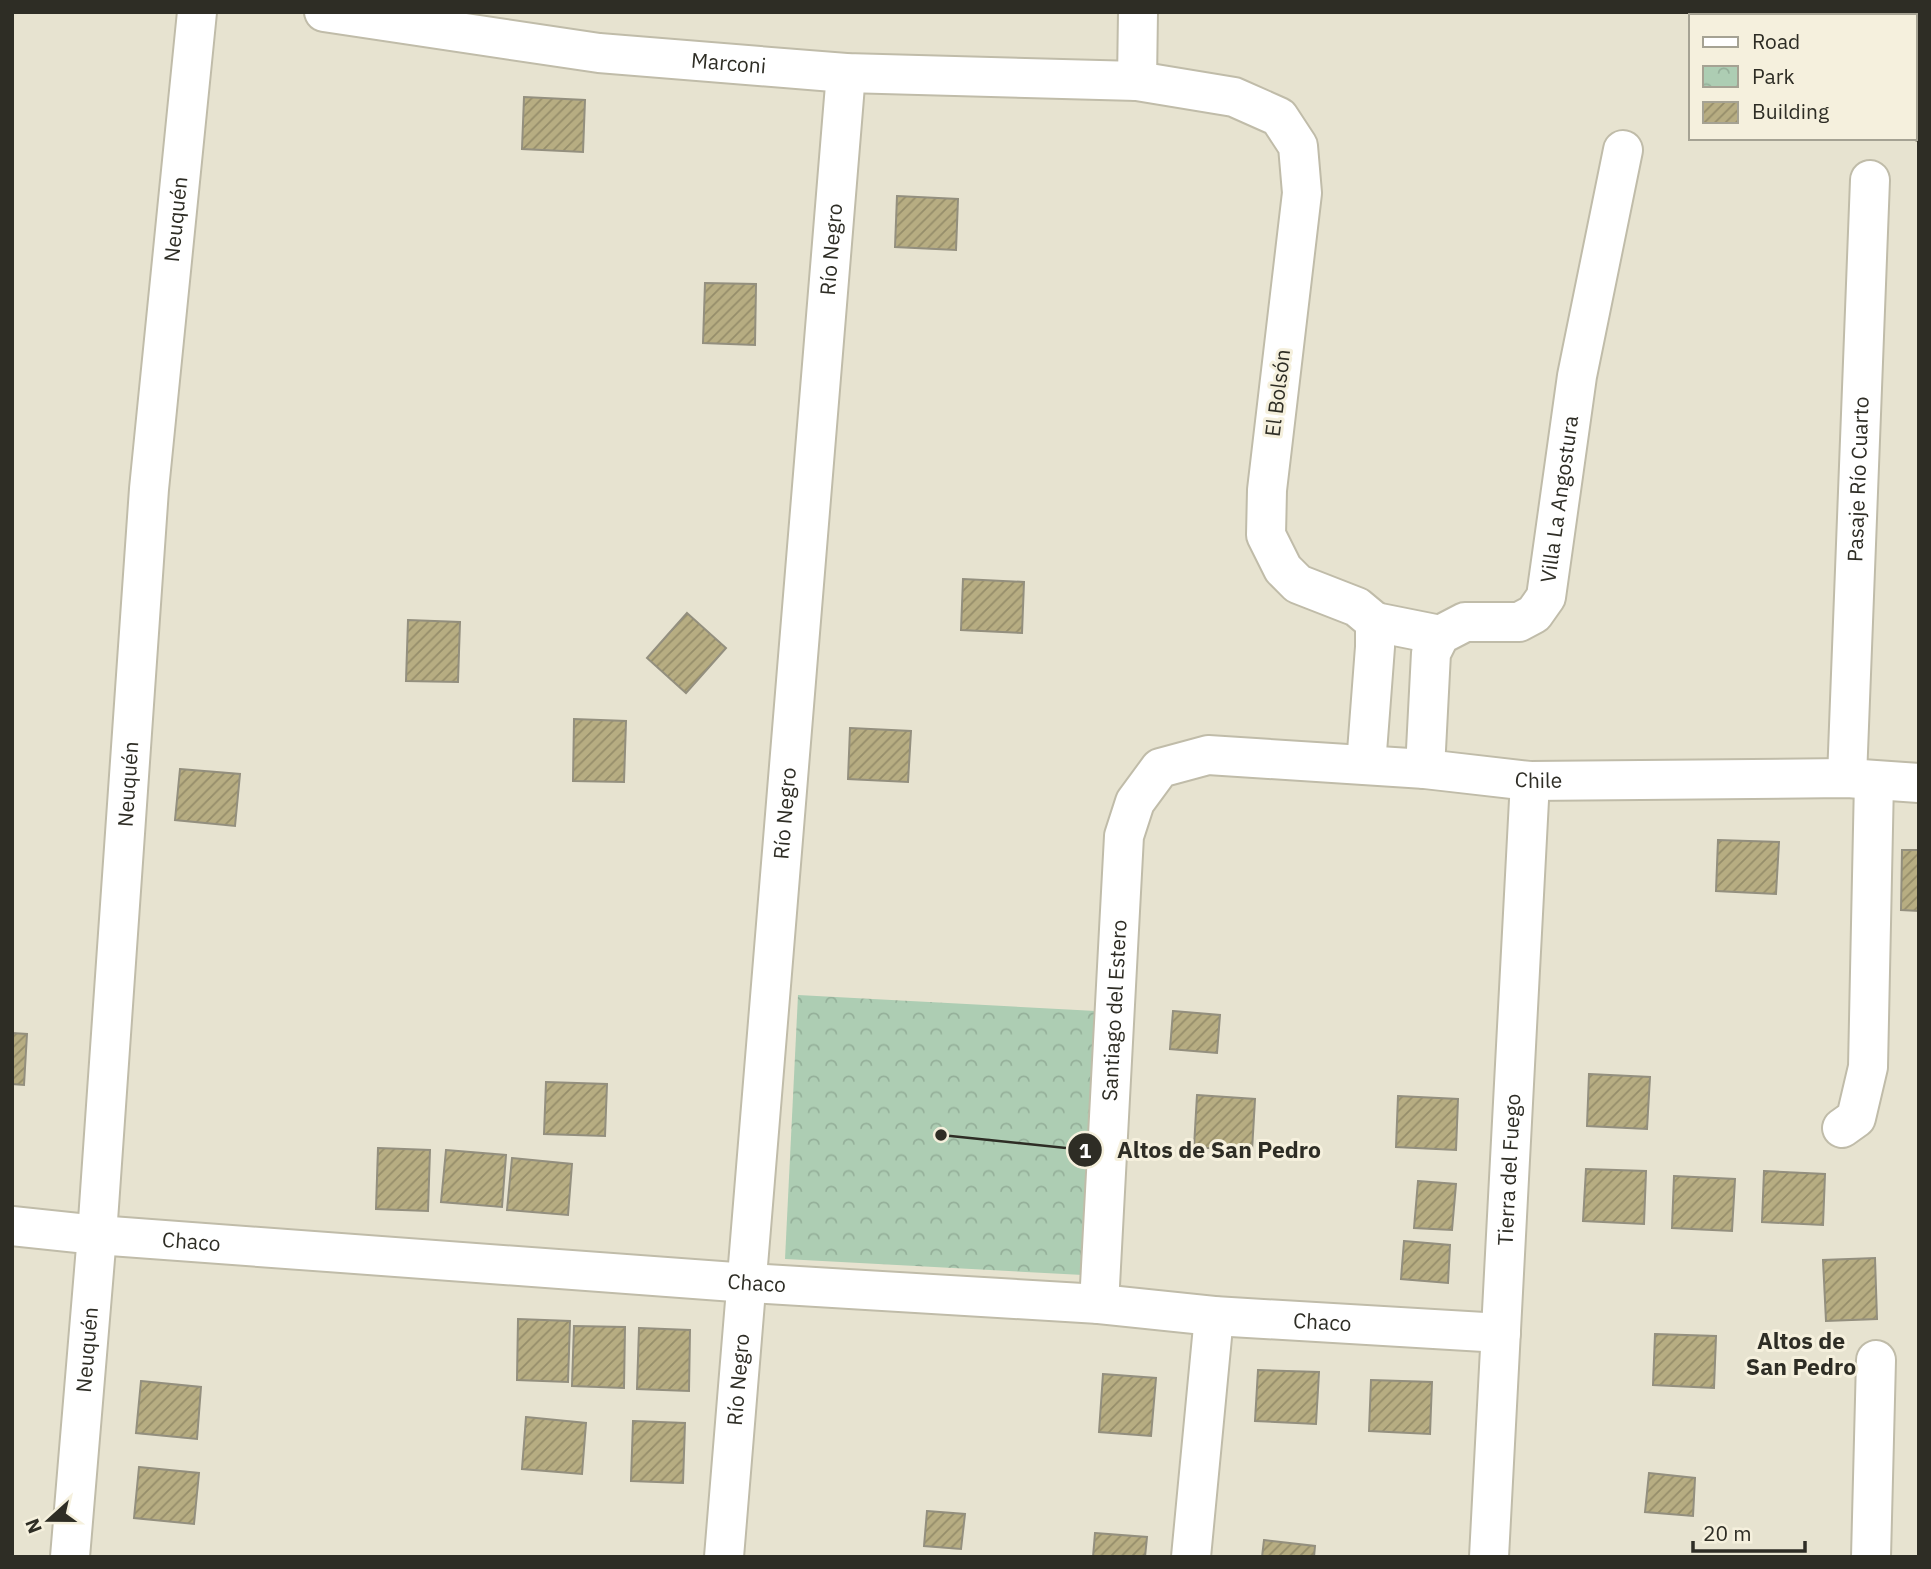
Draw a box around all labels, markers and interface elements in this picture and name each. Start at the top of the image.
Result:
legend [1689,14,1917,140]
text: Road [1752,27,1800,55]
street label: Marconi [690,45,767,79]
text: Park [1752,62,1795,90]
text: Building [1752,97,1829,125]
street label: Neuquén [157,175,193,263]
street label: Río Negro [813,202,848,296]
street label: El Bolsón [1258,347,1296,438]
street label: Pasaje Río Cuarto [1840,396,1875,562]
street label: Villa La Angostura [1533,414,1584,585]
street label: Neuquén [110,740,144,828]
street label: Chile [1513,764,1562,794]
street label: Río Negro [766,766,802,861]
street label: Santiago del Estero [1095,919,1133,1102]
street label: Tierra del Fuego [1490,1093,1526,1246]
callout: Altos de San Pedro [1068,1128,1335,1172]
text: Altos de San Pedro [1117,1134,1321,1164]
text: 1 [1079,1136,1092,1164]
street label: Chaco [161,1225,221,1257]
street label: Chaco [727,1267,787,1298]
street label: Neuquén [69,1306,104,1394]
street label: Chaco [1292,1306,1352,1337]
district label: Altos de San Pedro [1746,1325,1856,1381]
street label: Río Negro [720,1332,755,1427]
north arrow [14,1485,84,1555]
scale bar [1693,1510,1805,1554]
text: N [19,1515,47,1537]
text: 20 m [1703,1519,1752,1547]

